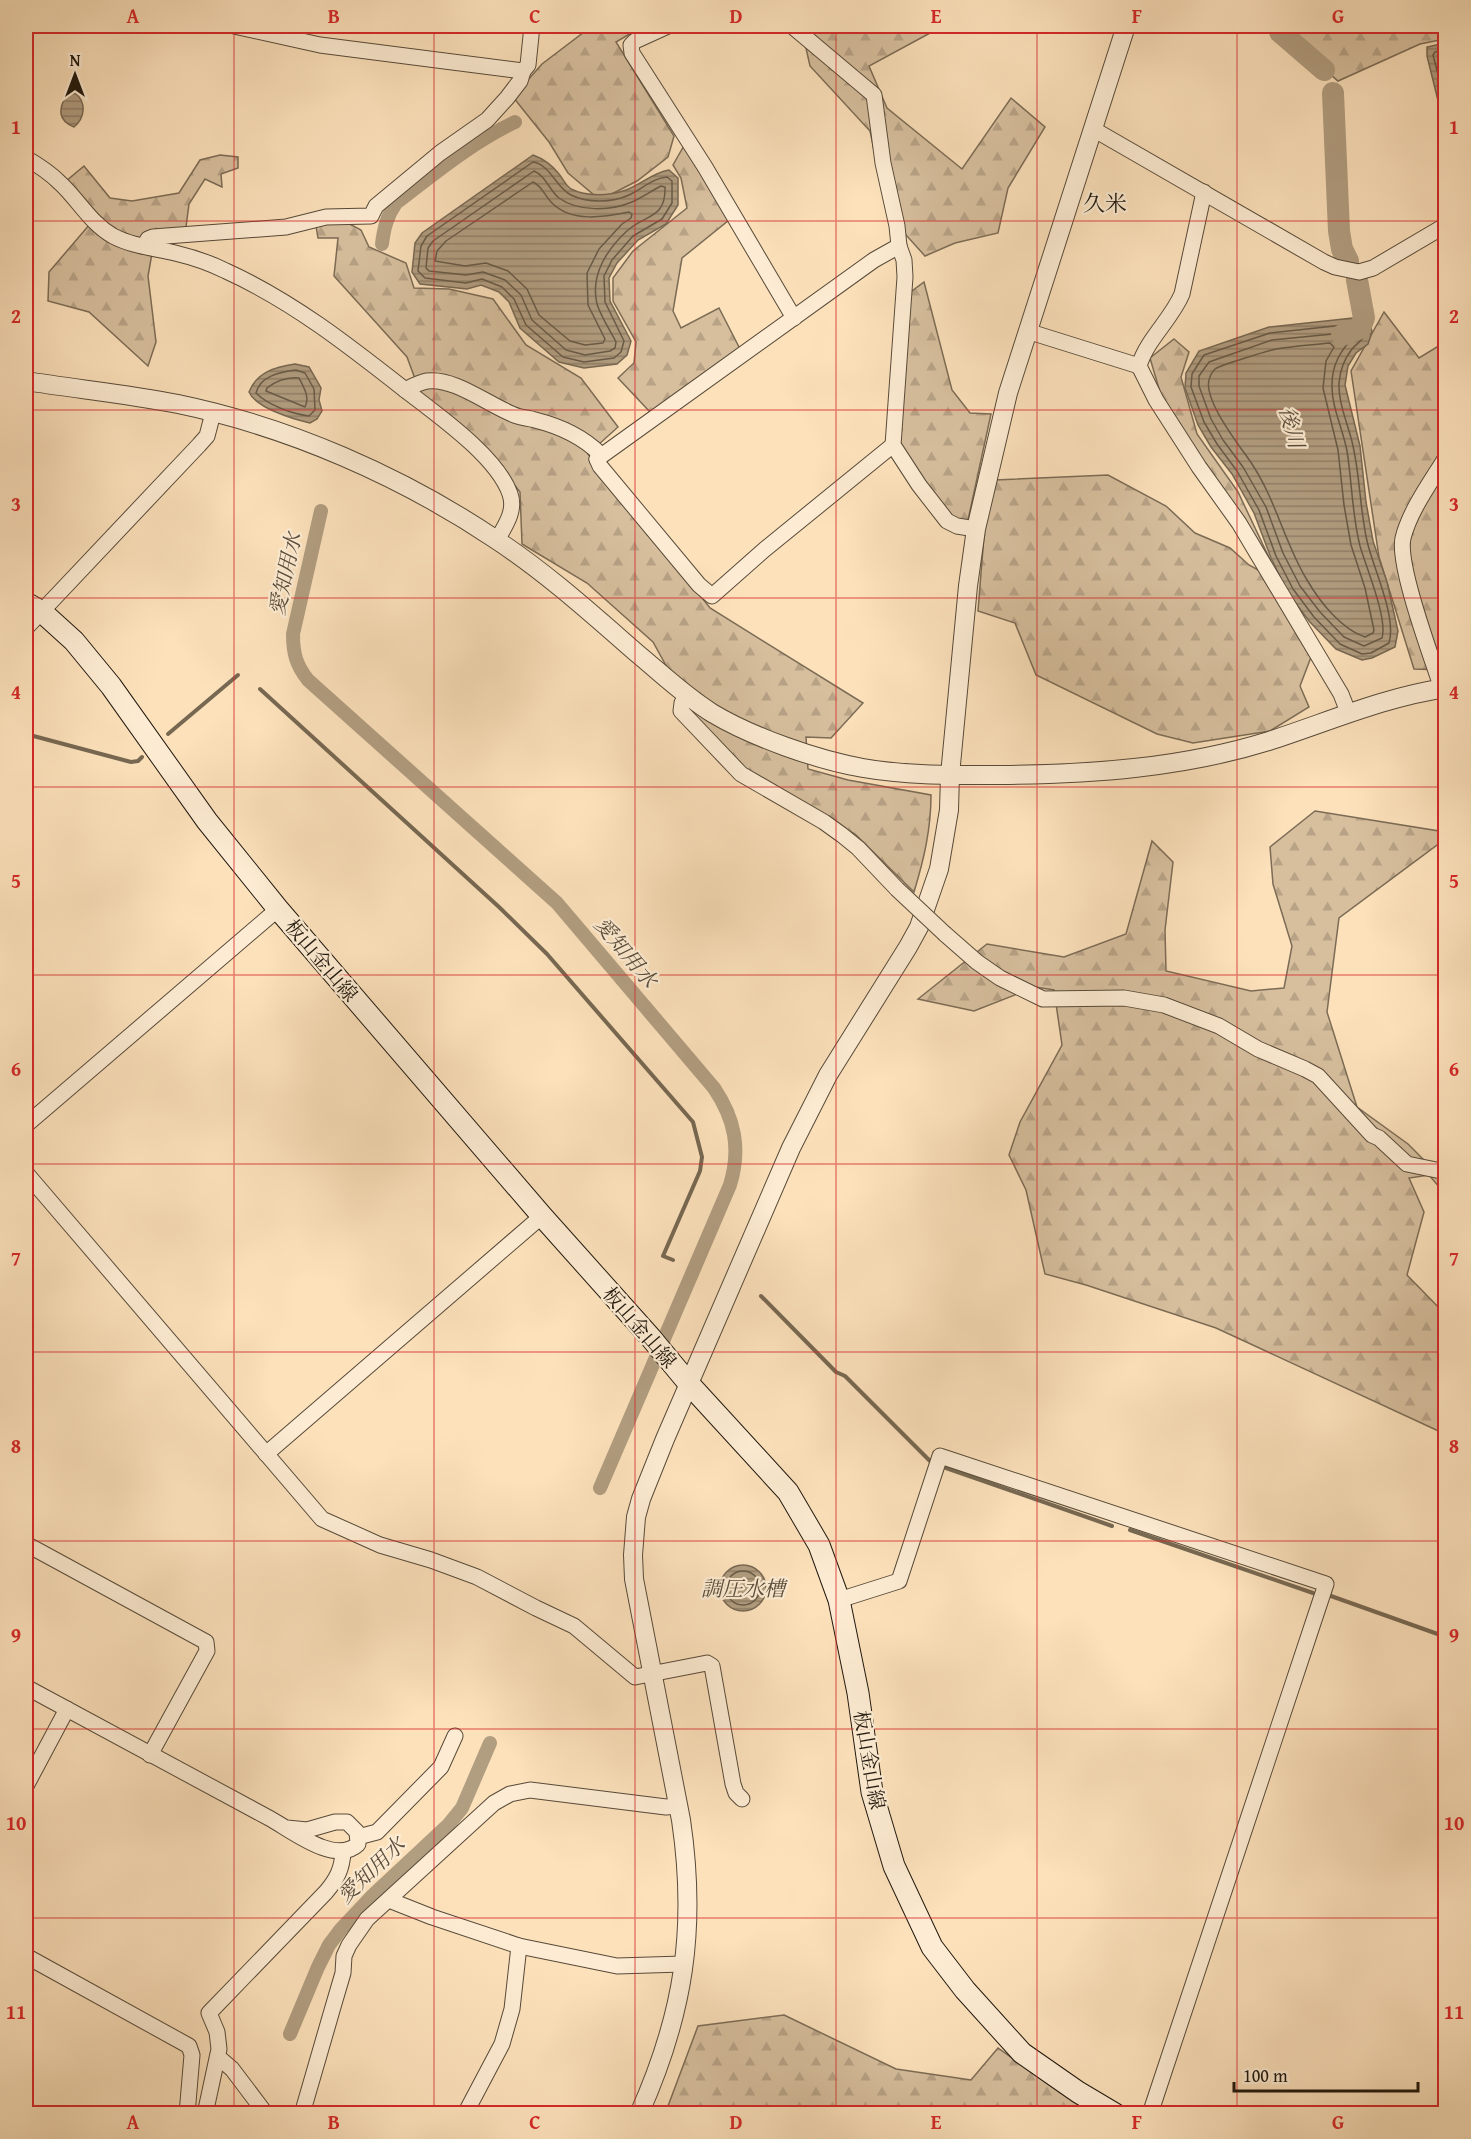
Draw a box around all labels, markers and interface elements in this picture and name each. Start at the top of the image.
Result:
text: A [127,1,140,30]
text: B [328,1,340,30]
text: C [529,1,541,30]
text: D [729,1,743,30]
text: E [931,1,942,30]
text: F [1132,1,1142,30]
text: G [1332,1,1344,30]
north arrow [45,45,105,105]
text: N [70,48,81,72]
text: 1 [11,112,21,141]
text: 1 [1449,112,1459,141]
district label: 久米 [1083,187,1127,219]
text: 2 [11,301,21,330]
text: 2 [1449,301,1459,330]
water label: 後川 [1272,403,1313,453]
text: 3 [11,489,21,518]
text: 3 [1449,489,1459,518]
water label: 愛知用水 [261,528,309,618]
text: 4 [11,677,21,706]
text: 4 [1449,677,1459,706]
text: 5 [11,866,21,895]
text: 5 [1449,866,1459,895]
water label: 愛知用水 [587,910,666,996]
street label: 板山金山線 [279,912,365,1008]
text: 6 [11,1054,21,1083]
text: 6 [1449,1054,1459,1083]
text: 7 [11,1243,21,1272]
text: 7 [1449,1243,1459,1272]
street label: 板山金山線 [596,1280,684,1374]
text: 8 [11,1431,21,1460]
text: 8 [1449,1431,1459,1460]
water label: 調圧水槽 [701,1573,788,1604]
text: 9 [11,1620,21,1649]
text: 9 [1449,1620,1459,1649]
street label: 板山金山線 [847,1708,893,1812]
text: 10 [6,1808,26,1837]
text: 10 [1444,1808,1464,1837]
water label: 愛知用水 [330,1828,413,1910]
text: 11 [6,1997,26,2026]
text: 11 [1444,1997,1464,2026]
scale bar [1234,2055,1418,2093]
text: 100 m [1243,2062,1288,2089]
text: A [127,2107,140,2136]
text: B [328,2107,340,2136]
text: C [529,2107,541,2136]
text: D [729,2107,743,2136]
text: E [931,2107,942,2136]
text: F [1132,2107,1142,2136]
text: G [1332,2107,1344,2136]

